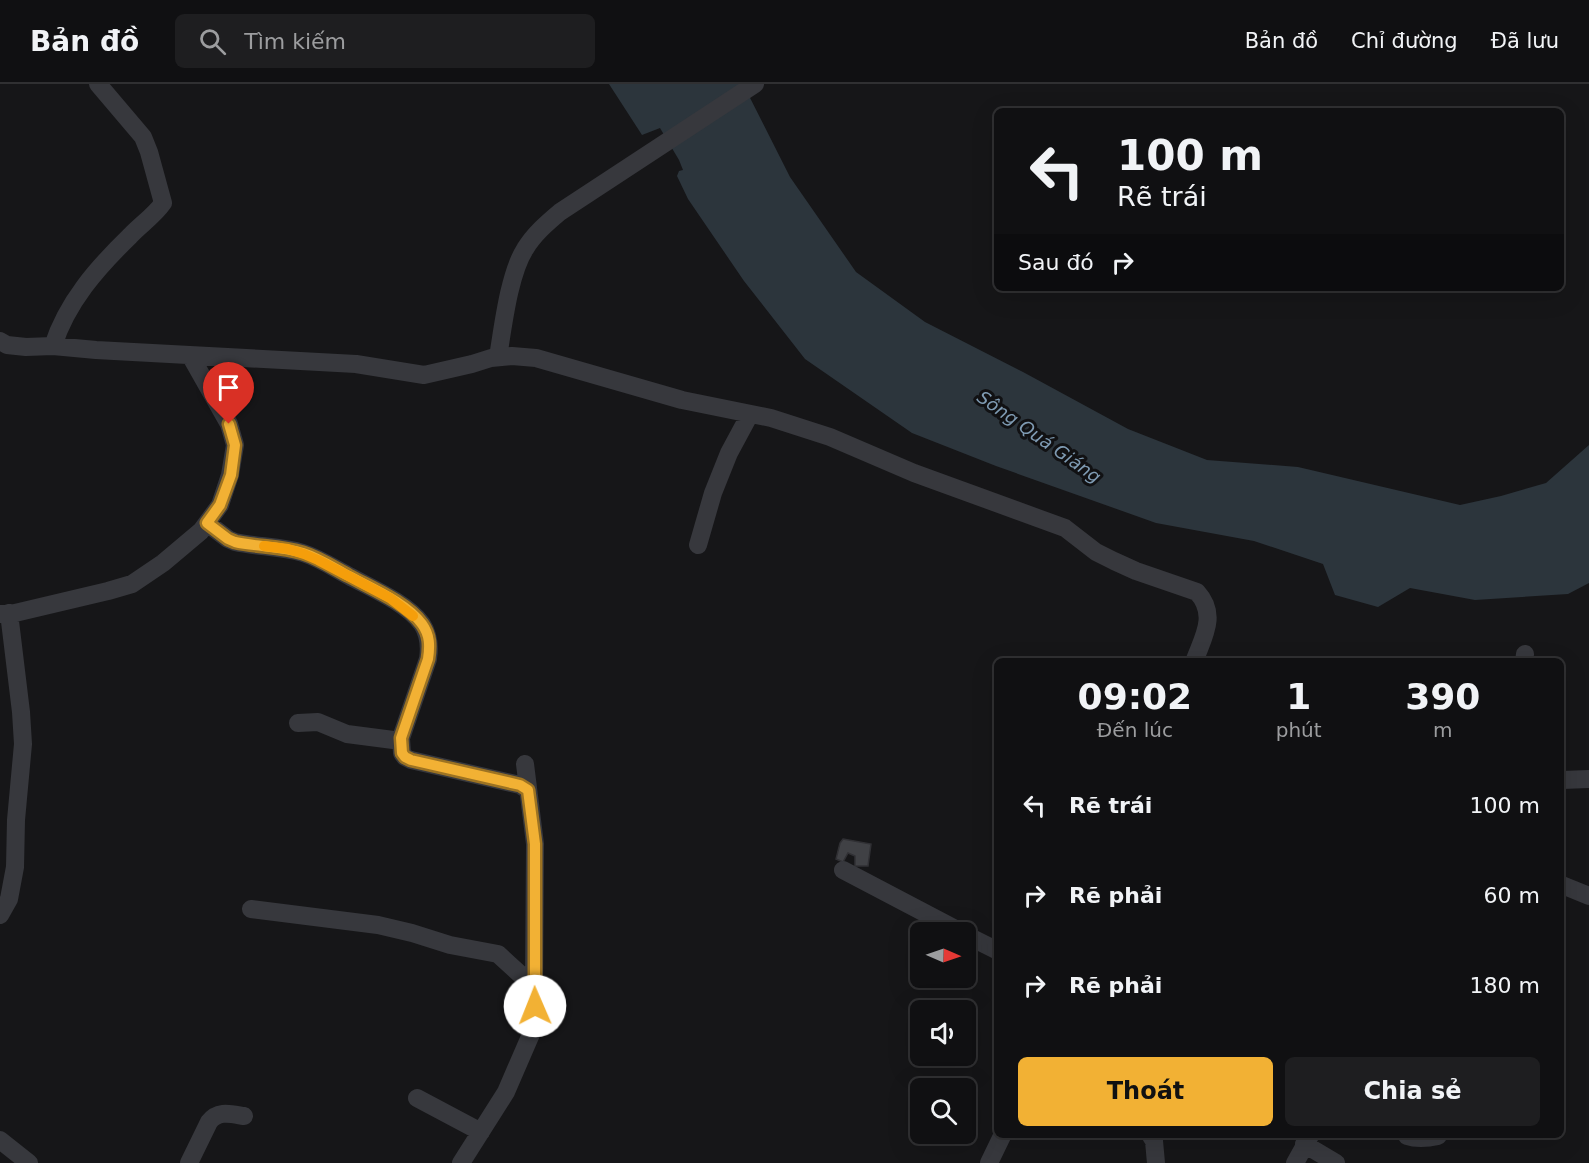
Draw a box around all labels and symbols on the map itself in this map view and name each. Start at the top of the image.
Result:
pin [203,362,254,424]
water label: Sông Quá Giáng [973,386,1105,487]
north arrow [910,922,976,988]
position arrow [503,974,567,1038]

